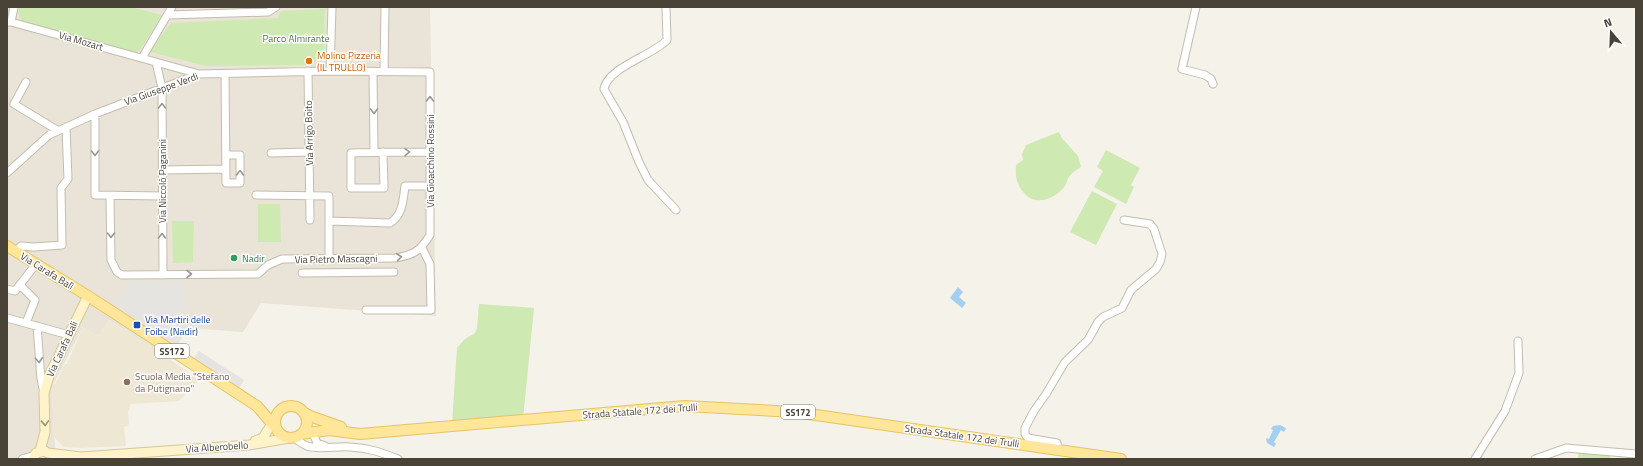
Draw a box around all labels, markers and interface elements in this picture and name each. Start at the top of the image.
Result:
north arrow [1591,12,1631,52]
text: N [1602,14,1614,31]
street label: Via Mozart [57,28,105,55]
park label: Parco Almirante [262,31,330,46]
place label: Molino Pizzeria (IL TRULLO) [317,48,381,75]
marker: Molino Pizzeria (IL TRULLO) [304,56,314,66]
street label: Via Giuseppe Verdi [122,69,200,109]
one-way arrow [426,96,434,102]
street label: Via Arrigo Boito [301,100,317,166]
one-way arrow [158,103,166,109]
one-way arrow [370,108,378,114]
street label: Via Gioacchino Rossini [423,114,438,208]
street label: Via Niccolò Paganini [155,139,170,223]
one-way arrow [404,148,410,156]
one-way arrow [91,150,99,156]
one-way arrow [236,170,244,176]
one-way arrow [107,232,115,238]
one-way arrow [158,233,167,239]
street label: Via Carafa Balì [17,249,77,293]
place label: Nadir [242,251,265,266]
street label: Via Pietro Mascagni [294,251,378,267]
marker: Nadir [229,253,239,263]
one-way arrow [396,253,402,262]
one-way arrow [186,270,192,279]
place label: Via Martiri delle Foibe (Nadir) [145,312,211,339]
street label: Via Carafa Bali [42,318,82,380]
marker: Via Martiri delle Foibe (Nadir) [132,320,142,330]
road number: SS172 [155,344,189,358]
one-way arrow [35,357,44,363]
place label: Scuola Media "Stefano da Putignano" [135,369,230,396]
marker: Scuola Media "Stefano da Putignano" [122,377,132,387]
street label: Strada Statale 172 dei Trulli [582,399,698,423]
road number: SS172 [781,405,815,419]
one-way arrow [41,420,49,426]
street label: Strada Statale 172 dei Trulli [904,421,1020,451]
street label: Via Alberobello [185,437,249,457]

